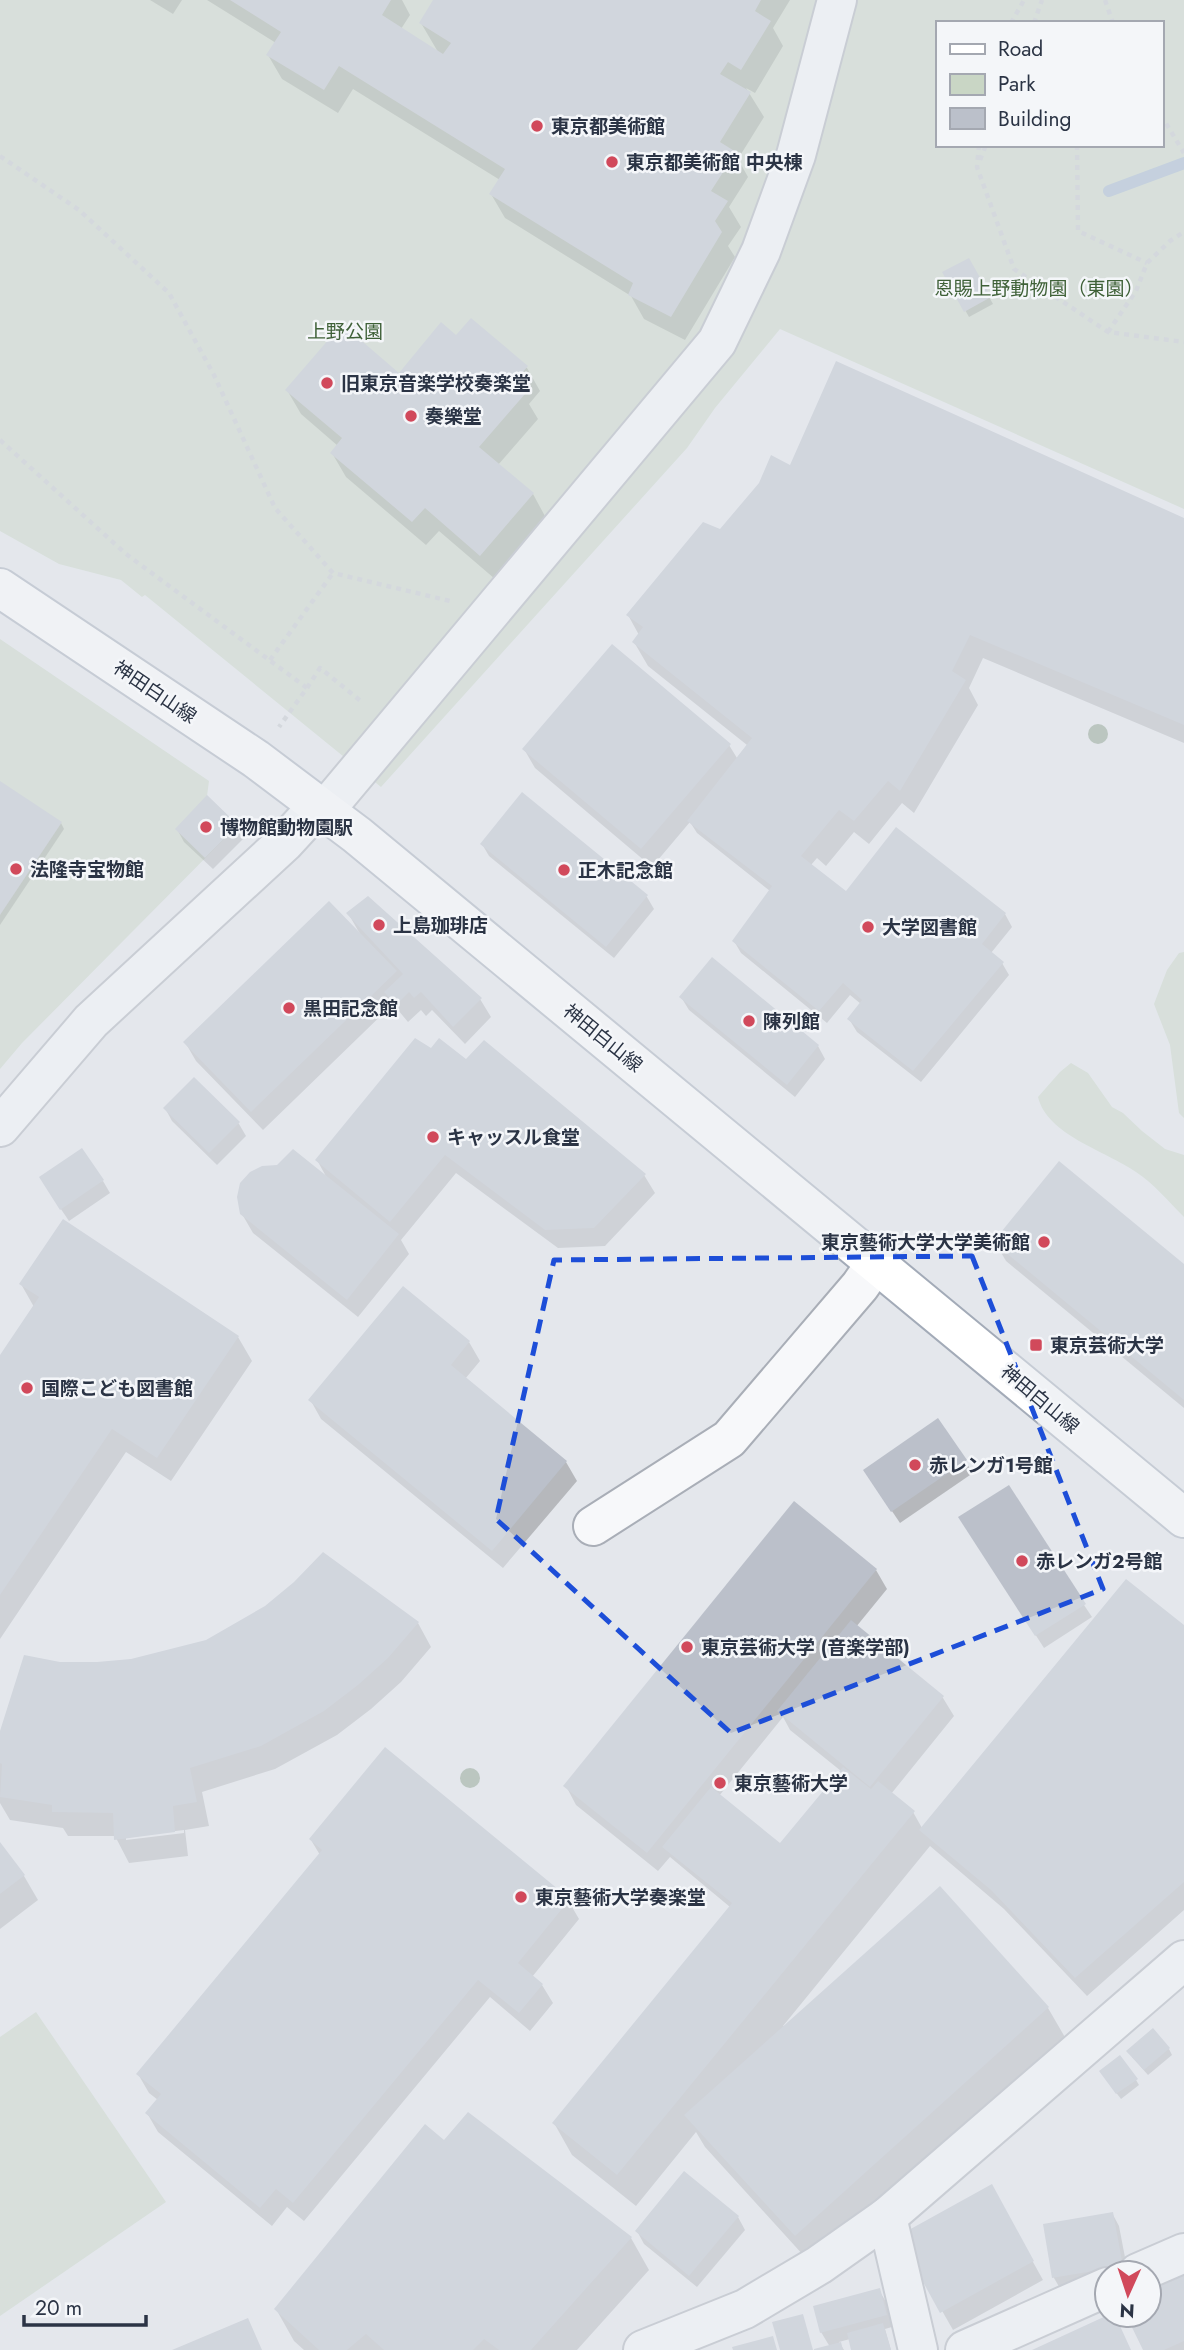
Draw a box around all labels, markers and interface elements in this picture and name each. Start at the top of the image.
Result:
legend [936,21,1163,147]
text: Road [998,34,1043,64]
text: Park [998,69,1036,99]
text: Building [998,104,1071,134]
place label: 東京都美術館 [551,113,665,140]
marker: 東京都美術館 [529,118,545,134]
place label: 東京都美術館 中央棟 [626,149,803,176]
marker: 東京都美術館 中央棟 [604,154,620,170]
park label: 恩賜上野動物園（東園） [934,275,1144,302]
park label: 上野公園 [307,318,383,345]
place label: 旧東京音楽学校奏楽堂 [341,370,531,397]
marker: 旧東京音楽学校奏楽堂 [319,375,335,391]
place label: 奏樂堂 [425,403,482,430]
marker: 奏樂堂 [403,408,419,424]
street label: 神田白山線 [108,654,202,730]
place label: 博物館動物園駅 [220,814,353,841]
marker: 博物館動物園駅 [198,819,214,835]
place label: 法隆寺宝物館 [30,856,144,883]
place label: 正木記念館 [578,857,673,884]
marker: 法隆寺宝物館 [8,861,24,877]
marker: 正木記念館 [556,862,572,878]
place label: 上島珈琲店 [393,912,488,939]
place label: 大学図書館 [882,914,977,941]
marker: 上島珈琲店 [371,917,387,933]
marker: 大学図書館 [860,919,876,935]
place label: 黒田記念館 [303,995,398,1022]
street label: 神田白山線 [558,998,648,1078]
marker: 黒田記念館 [281,1000,297,1016]
place label: 陳列館 [763,1008,820,1035]
marker: 陳列館 [741,1013,757,1029]
place label: キャッスル食堂 [447,1124,580,1151]
marker: キャッスル食堂 [425,1129,441,1145]
place label: 東京藝術大学大学美術館 [821,1229,1030,1256]
marker: 東京藝術大学大学美術館 [1036,1234,1052,1250]
place label: 東京芸術大学 [1050,1332,1164,1359]
marker: 東京芸術大学 [1028,1337,1044,1353]
street label: 神田白山線 [995,1358,1085,1440]
place label: 国際こども図書館 [41,1375,193,1402]
marker: 国際こども図書館 [19,1380,35,1396]
place label: 赤レンガ1号館 [929,1452,1053,1479]
marker: 赤レンガ1号館 [907,1457,923,1473]
place label: 赤レンガ2号館 [1036,1548,1162,1575]
marker: 赤レンガ2号館 [1014,1553,1030,1569]
place label: 東京芸術大学 (音楽学部) [701,1634,910,1661]
marker: 東京芸術大学 (音楽学部) [679,1639,695,1655]
place label: 東京藝術大学 [734,1770,848,1797]
marker: 東京藝術大学 [712,1775,728,1791]
place label: 東京藝術大学奏楽堂 [535,1884,706,1911]
marker: 東京藝術大学奏楽堂 [513,1889,529,1905]
north arrow [1093,2259,1163,2329]
scale bar [24,2284,147,2328]
text: 20 m [35,2293,82,2323]
text: N [1119,2297,1135,2324]

